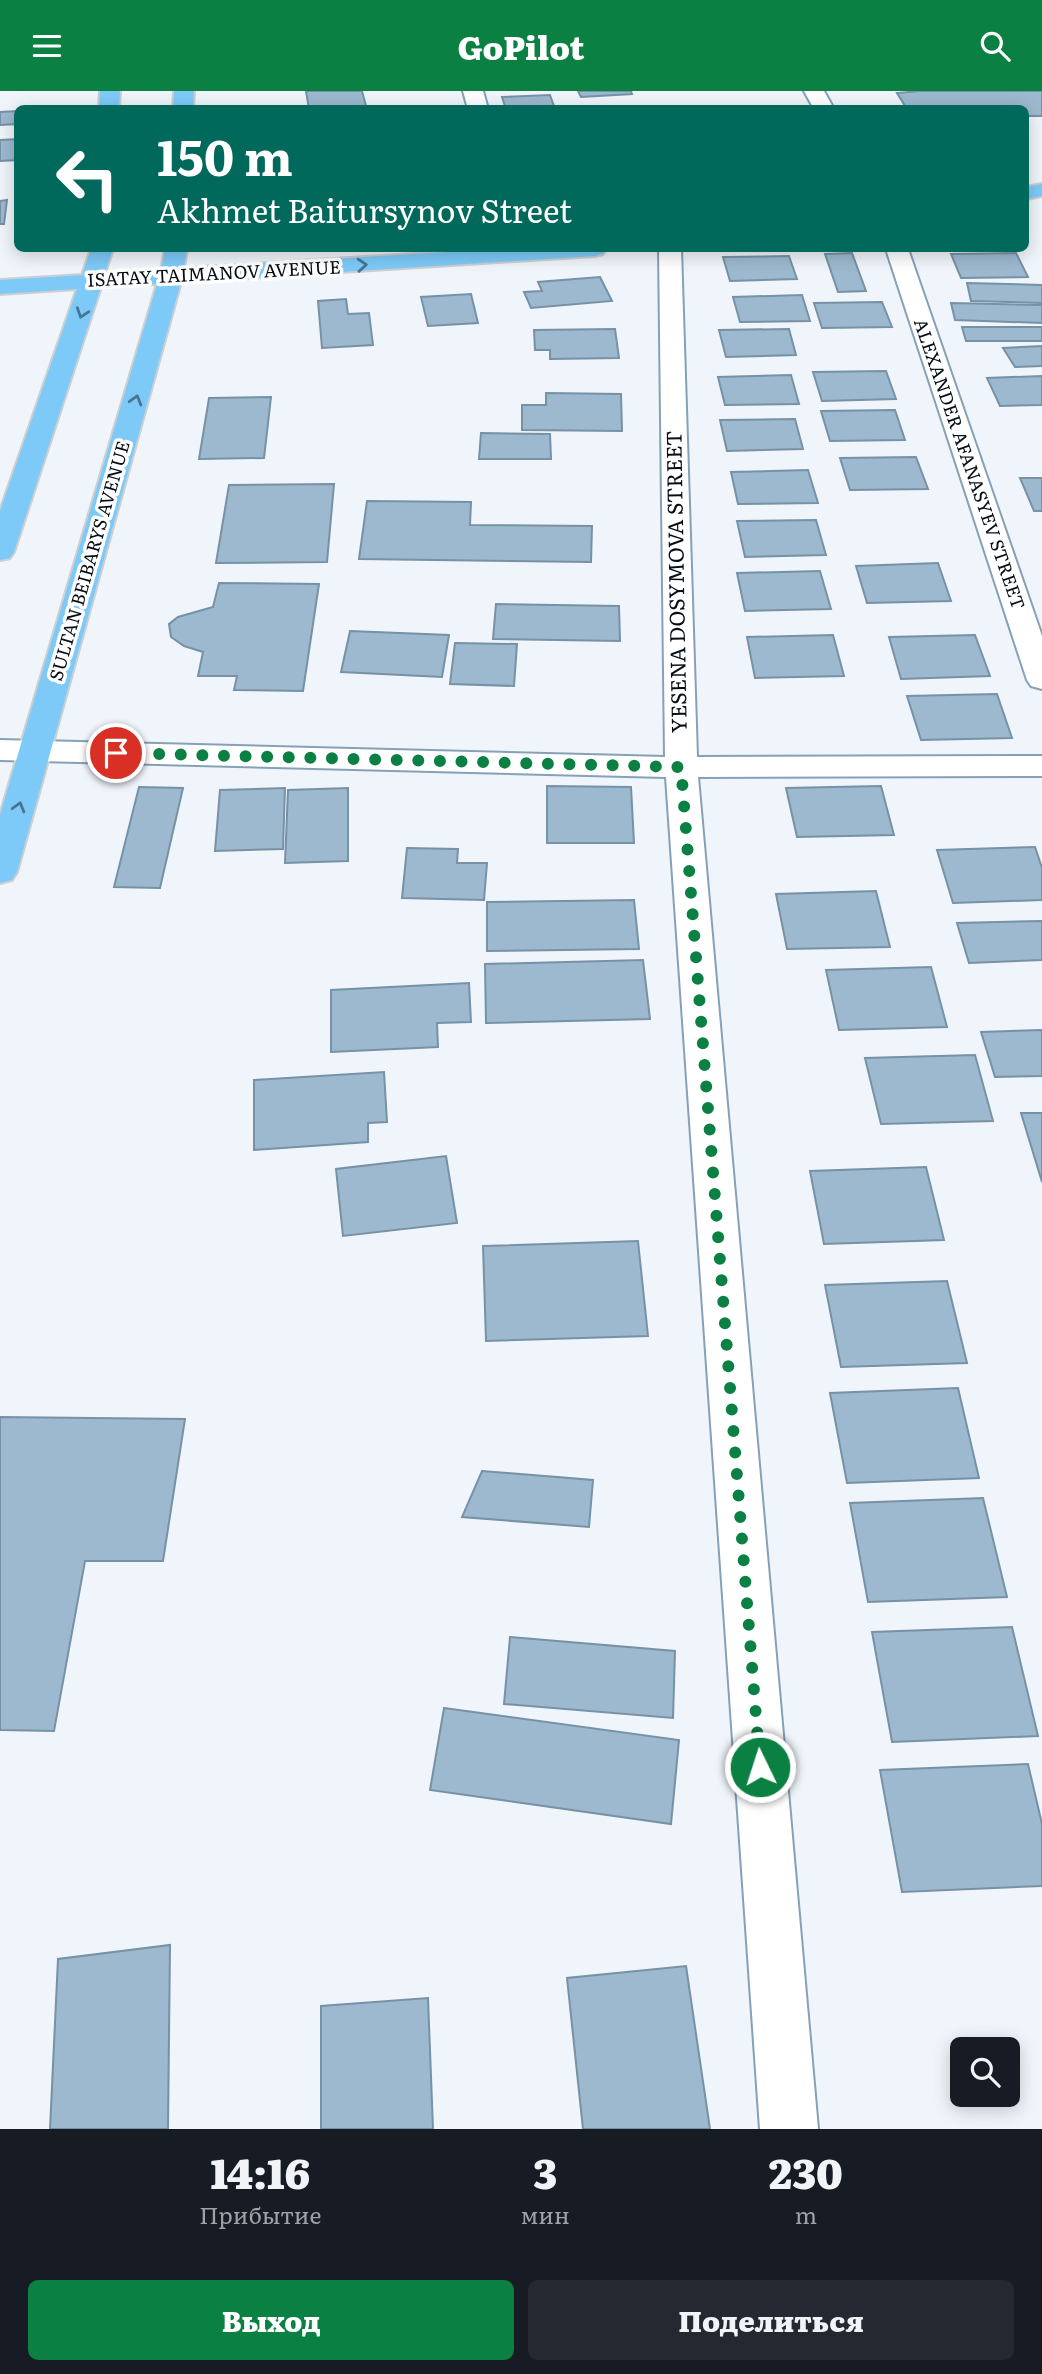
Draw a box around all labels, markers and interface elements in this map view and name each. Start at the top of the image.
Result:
text: GoPilot [458,22,584,70]
icon: menu [28,27,66,65]
icon: search [976,27,1014,65]
text: 150 m [157,118,293,191]
icon: left [42,133,133,224]
text: Akhmet Baitursynov Street [157,185,572,233]
street label: ISATAY TAIMANOV AVENUE [87,252,341,293]
one-way arrow [356,257,367,272]
one-way arrow [75,307,90,319]
street label: ALEXANDER AFANASYEV STREET [908,314,1033,613]
one-way arrow [127,394,142,406]
street label: YESENA DOSYMOVA STREET [656,431,693,734]
street label: SULTAN BEIBARYS AVENUE [41,437,136,684]
pin [86,723,146,783]
icon: arrive [97,734,135,772]
one-way arrow [11,801,25,813]
position arrow [723,1730,797,1804]
map controls [950,2037,1020,2107]
button: search [950,2037,1020,2107]
text: 14:16 [211,2140,310,2202]
text: 3 [533,2140,557,2202]
text: 230 [769,2140,843,2202]
text: Прибытие [199,2197,322,2231]
text: мин [521,2197,570,2231]
text: m [795,2197,817,2231]
button: Выход [28,2280,514,2360]
button: Поделиться [528,2280,1014,2360]

